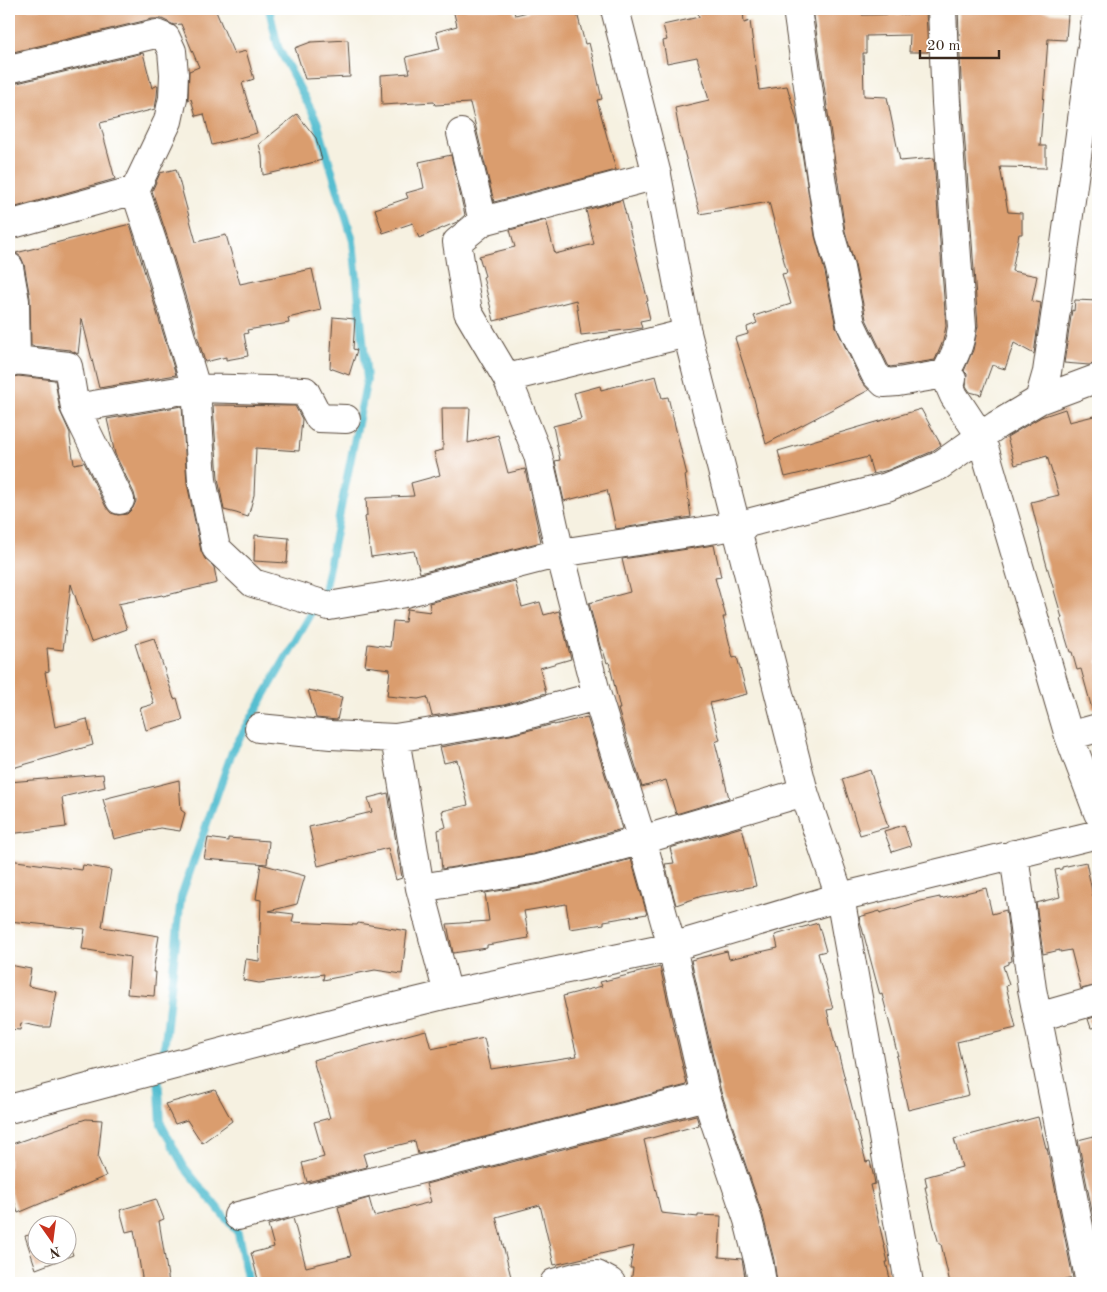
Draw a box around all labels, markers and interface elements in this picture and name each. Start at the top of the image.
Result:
scale bar [920,28,998,60]
text: 20 m [927,39,961,54]
north arrow [28,1214,78,1264]
text: N [48,1244,62,1260]

